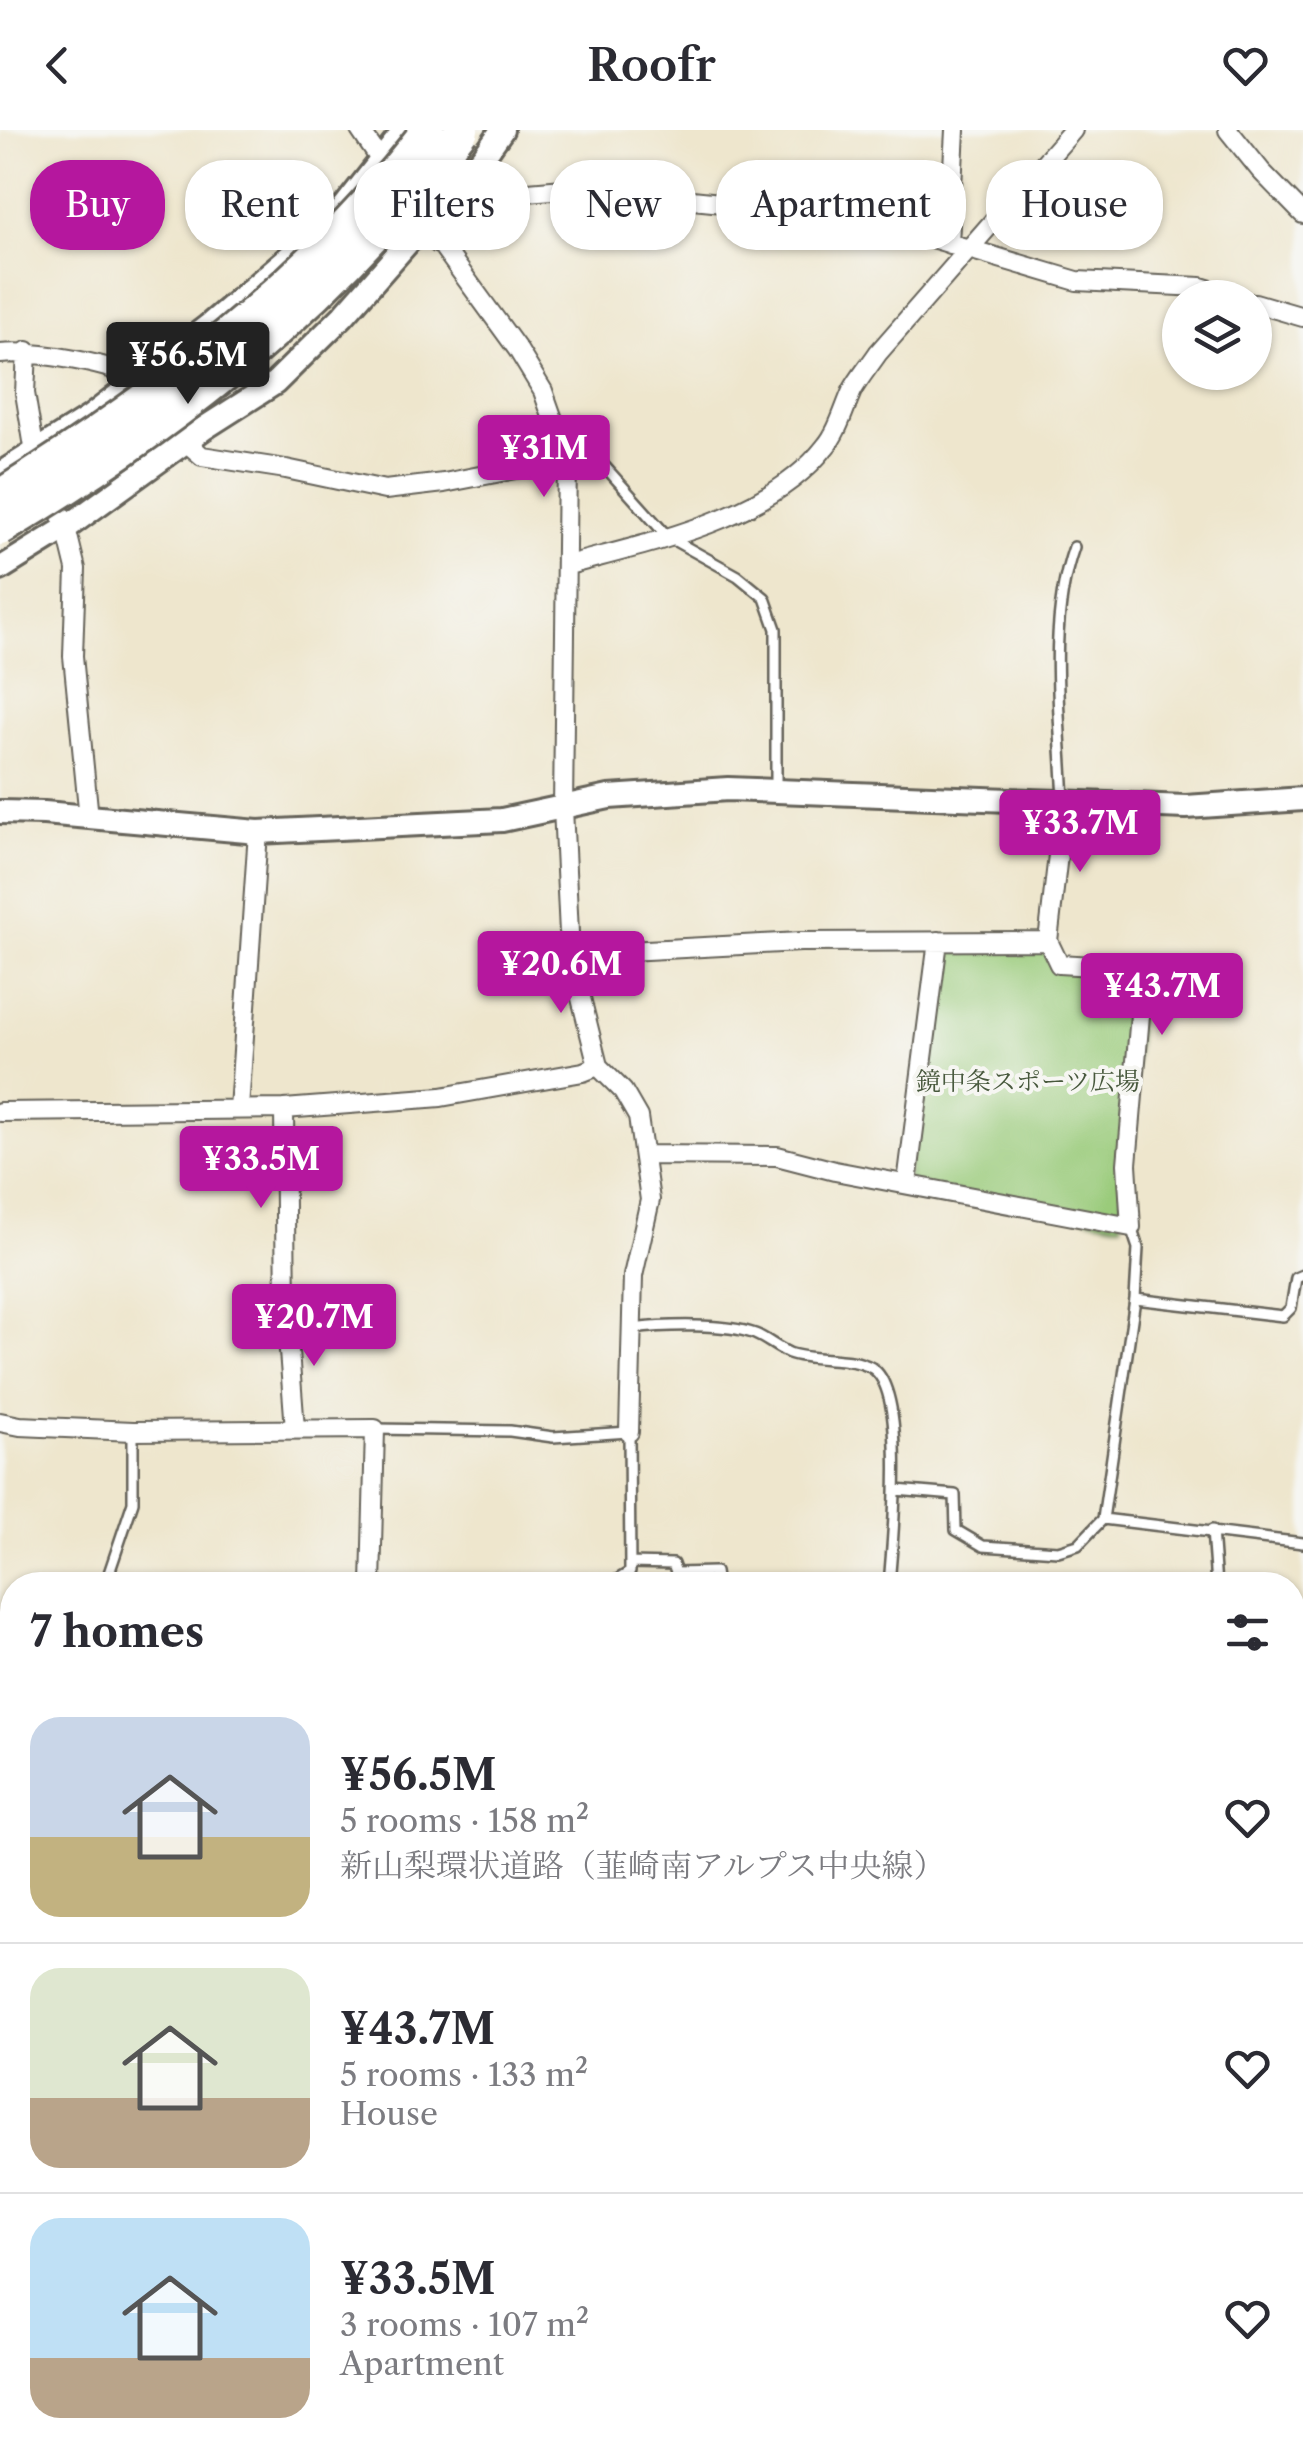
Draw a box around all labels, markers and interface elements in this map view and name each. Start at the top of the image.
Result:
text: Roofr [587,37,716,93]
icon: back [30,38,85,93]
icon: heart [1218,38,1273,93]
chip: Buy [30,160,165,250]
chip: Rent [185,160,334,250]
chip: Filters [354,160,530,250]
chip: New [550,160,696,250]
chip: Apartment [716,160,966,250]
chip: House [986,160,1163,250]
map controls [1162,280,1272,390]
button: layers [1162,280,1272,390]
pin: ¥56.5M [107,322,269,407]
text: ¥56.5M [128,335,248,374]
pin: ¥31M [485,415,603,500]
text: ¥31M [500,428,588,467]
pin: ¥33.7M [999,790,1161,875]
text: ¥33.7M [1021,803,1139,842]
pin: ¥20.6M [480,931,642,1016]
text: ¥20.6M [500,944,622,983]
pin: ¥43.7M [1081,953,1243,1038]
text: ¥43.7M [1103,966,1221,1005]
park label: 鏡中条スポーツ広場 [916,1066,1140,1097]
pin: ¥33.5M [180,1126,342,1211]
text: ¥33.5M [202,1139,320,1178]
pin: ¥20.7M [233,1284,395,1369]
text: ¥20.7M [254,1297,374,1336]
icon: filters [1220,1605,1275,1660]
text: 7 homes [30,1606,204,1658]
text: ¥56.5M [340,1749,496,1801]
icon: home [110,1757,230,1877]
icon: heart [1220,1790,1275,1845]
text: 5 rooms · 158 m² [340,1801,589,1840]
text: 新山梨環状道路（韮崎南アルプス中央線） [340,1846,945,1885]
text: ¥43.7M [340,2003,495,2055]
icon: home [110,2008,230,2128]
icon: heart [1220,2041,1275,2096]
text: 5 rooms · 133 m² [340,2055,588,2094]
text: House [340,2094,438,2133]
text: ¥33.5M [340,2253,496,2305]
icon: home [110,2258,230,2378]
icon: heart [1220,2291,1275,2346]
text: 3 rooms · 107 m² [340,2305,589,2344]
text: Apartment [340,2344,504,2383]

